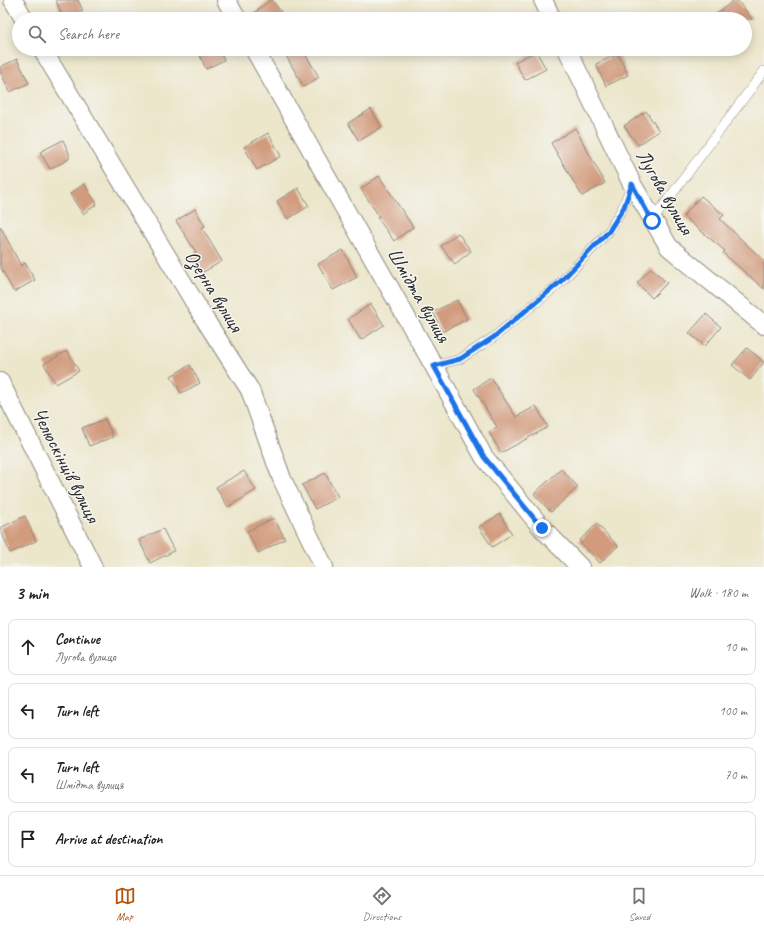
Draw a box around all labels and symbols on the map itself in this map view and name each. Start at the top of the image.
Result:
street label: Лугова вулиця [631,145,700,241]
route start [643,212,661,230]
street label: Шмідта вулиця [382,243,456,347]
street label: Озерна вулиця [178,246,250,338]
street label: Челюскінців вулиця [26,403,107,528]
route end [533,519,551,537]

